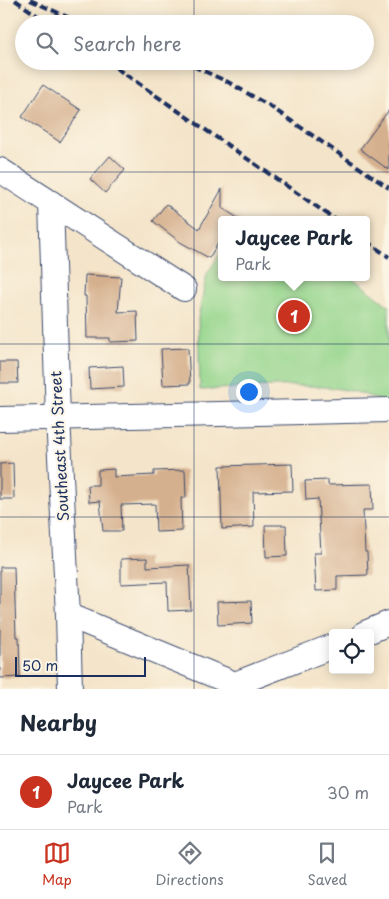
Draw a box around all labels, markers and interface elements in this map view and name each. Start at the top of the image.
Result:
search box [15,15,374,70]
icon: search [33,29,61,57]
text: Search here [73,29,182,57]
popup [218,216,370,281]
text: Jaycee Park [235,223,353,251]
text: Park [235,251,271,275]
pin: 1 [278,297,310,335]
street label: Southeast 4th Street [43,370,74,522]
your location [236,379,262,405]
map controls [329,629,374,674]
button: locate [329,629,374,674]
scale bar [15,654,146,677]
text: 50 m [22,655,58,676]
text: Nearby [20,706,97,738]
text: Jaycee Park [67,766,184,794]
text: 1 [32,780,40,804]
text: 30 m [327,780,369,804]
text: Park [67,794,103,818]
tab: Map [42,839,72,890]
tab: Directions [156,839,224,890]
tab: Saved [307,839,347,890]

